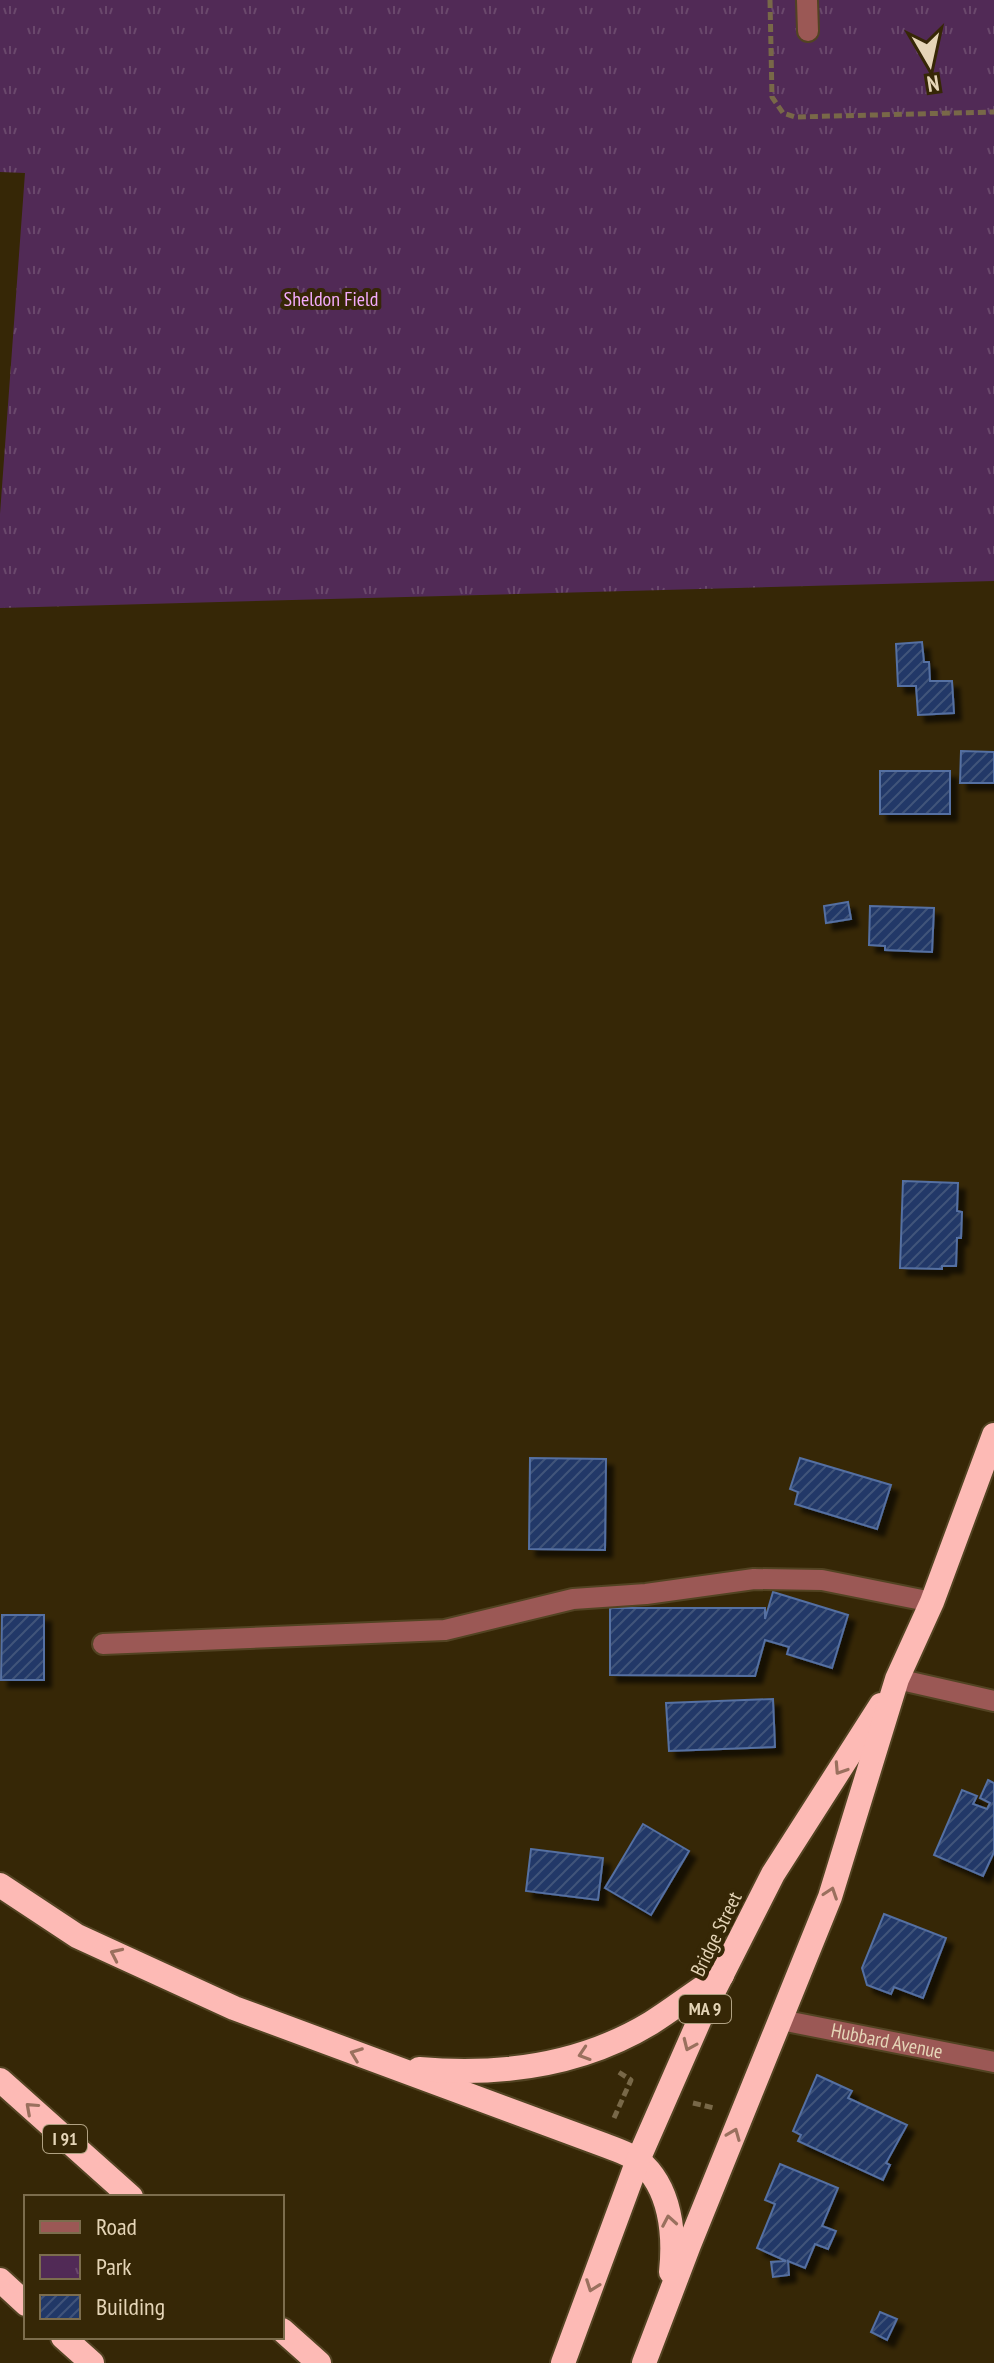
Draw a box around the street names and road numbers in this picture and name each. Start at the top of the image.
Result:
street label: Bridge Street [684,1887,748,1980]
road number: MA 9 [679,1995,731,2023]
street label: Hubbard Avenue [829,2017,945,2065]
road number: I 91 [43,2125,87,2153]

